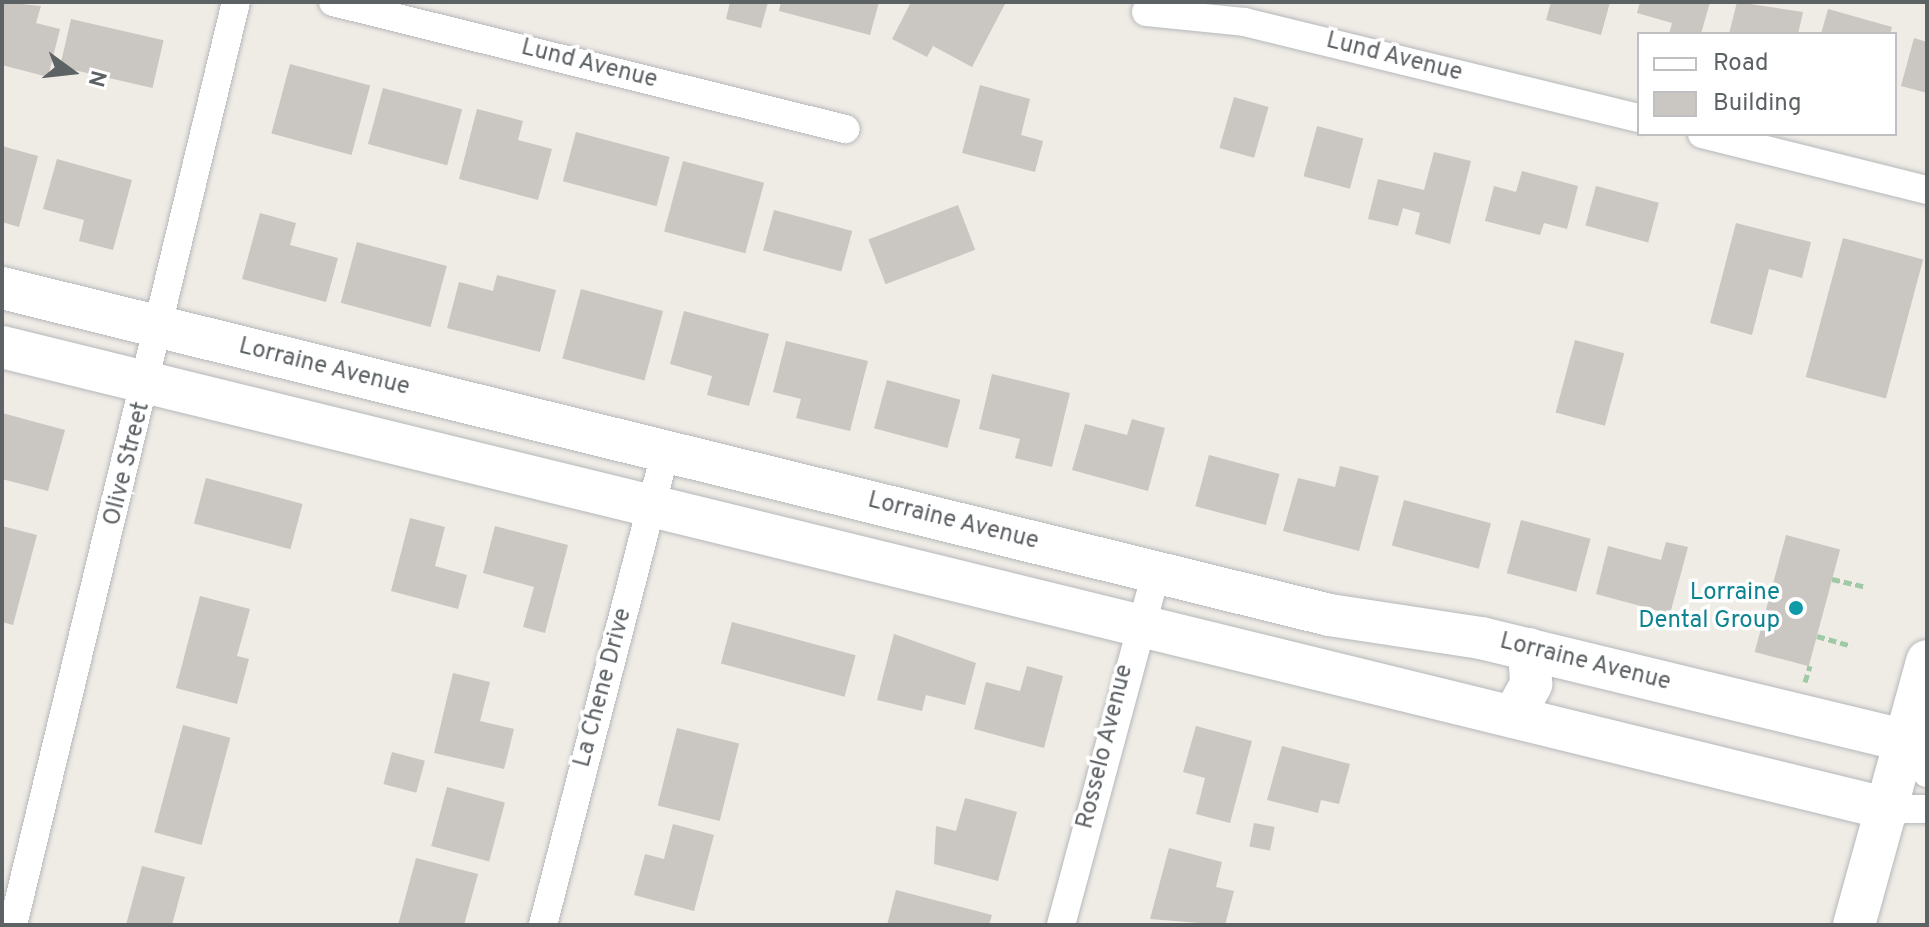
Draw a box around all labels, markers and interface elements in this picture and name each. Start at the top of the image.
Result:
street label: Lund Avenue [1322,27,1466,89]
north arrow [32,32,112,112]
legend [1637,32,1897,136]
street label: Lund Avenue [517,34,661,96]
text: Road [1713,49,1769,79]
text: N [81,67,111,89]
text: Building [1713,89,1802,119]
street label: Lorraine Avenue [235,333,413,403]
street label: Olive Street [99,399,157,529]
street label: Lorraine Avenue [864,487,1042,557]
place label: Lorraine Dental Group [1638,580,1780,636]
marker: Lorraine Dental Group [1787,599,1805,617]
street label: La Chene Drive [569,605,639,771]
street label: Lorraine Avenue [1496,628,1674,698]
street label: Rosselo Avenue [1072,661,1140,833]

